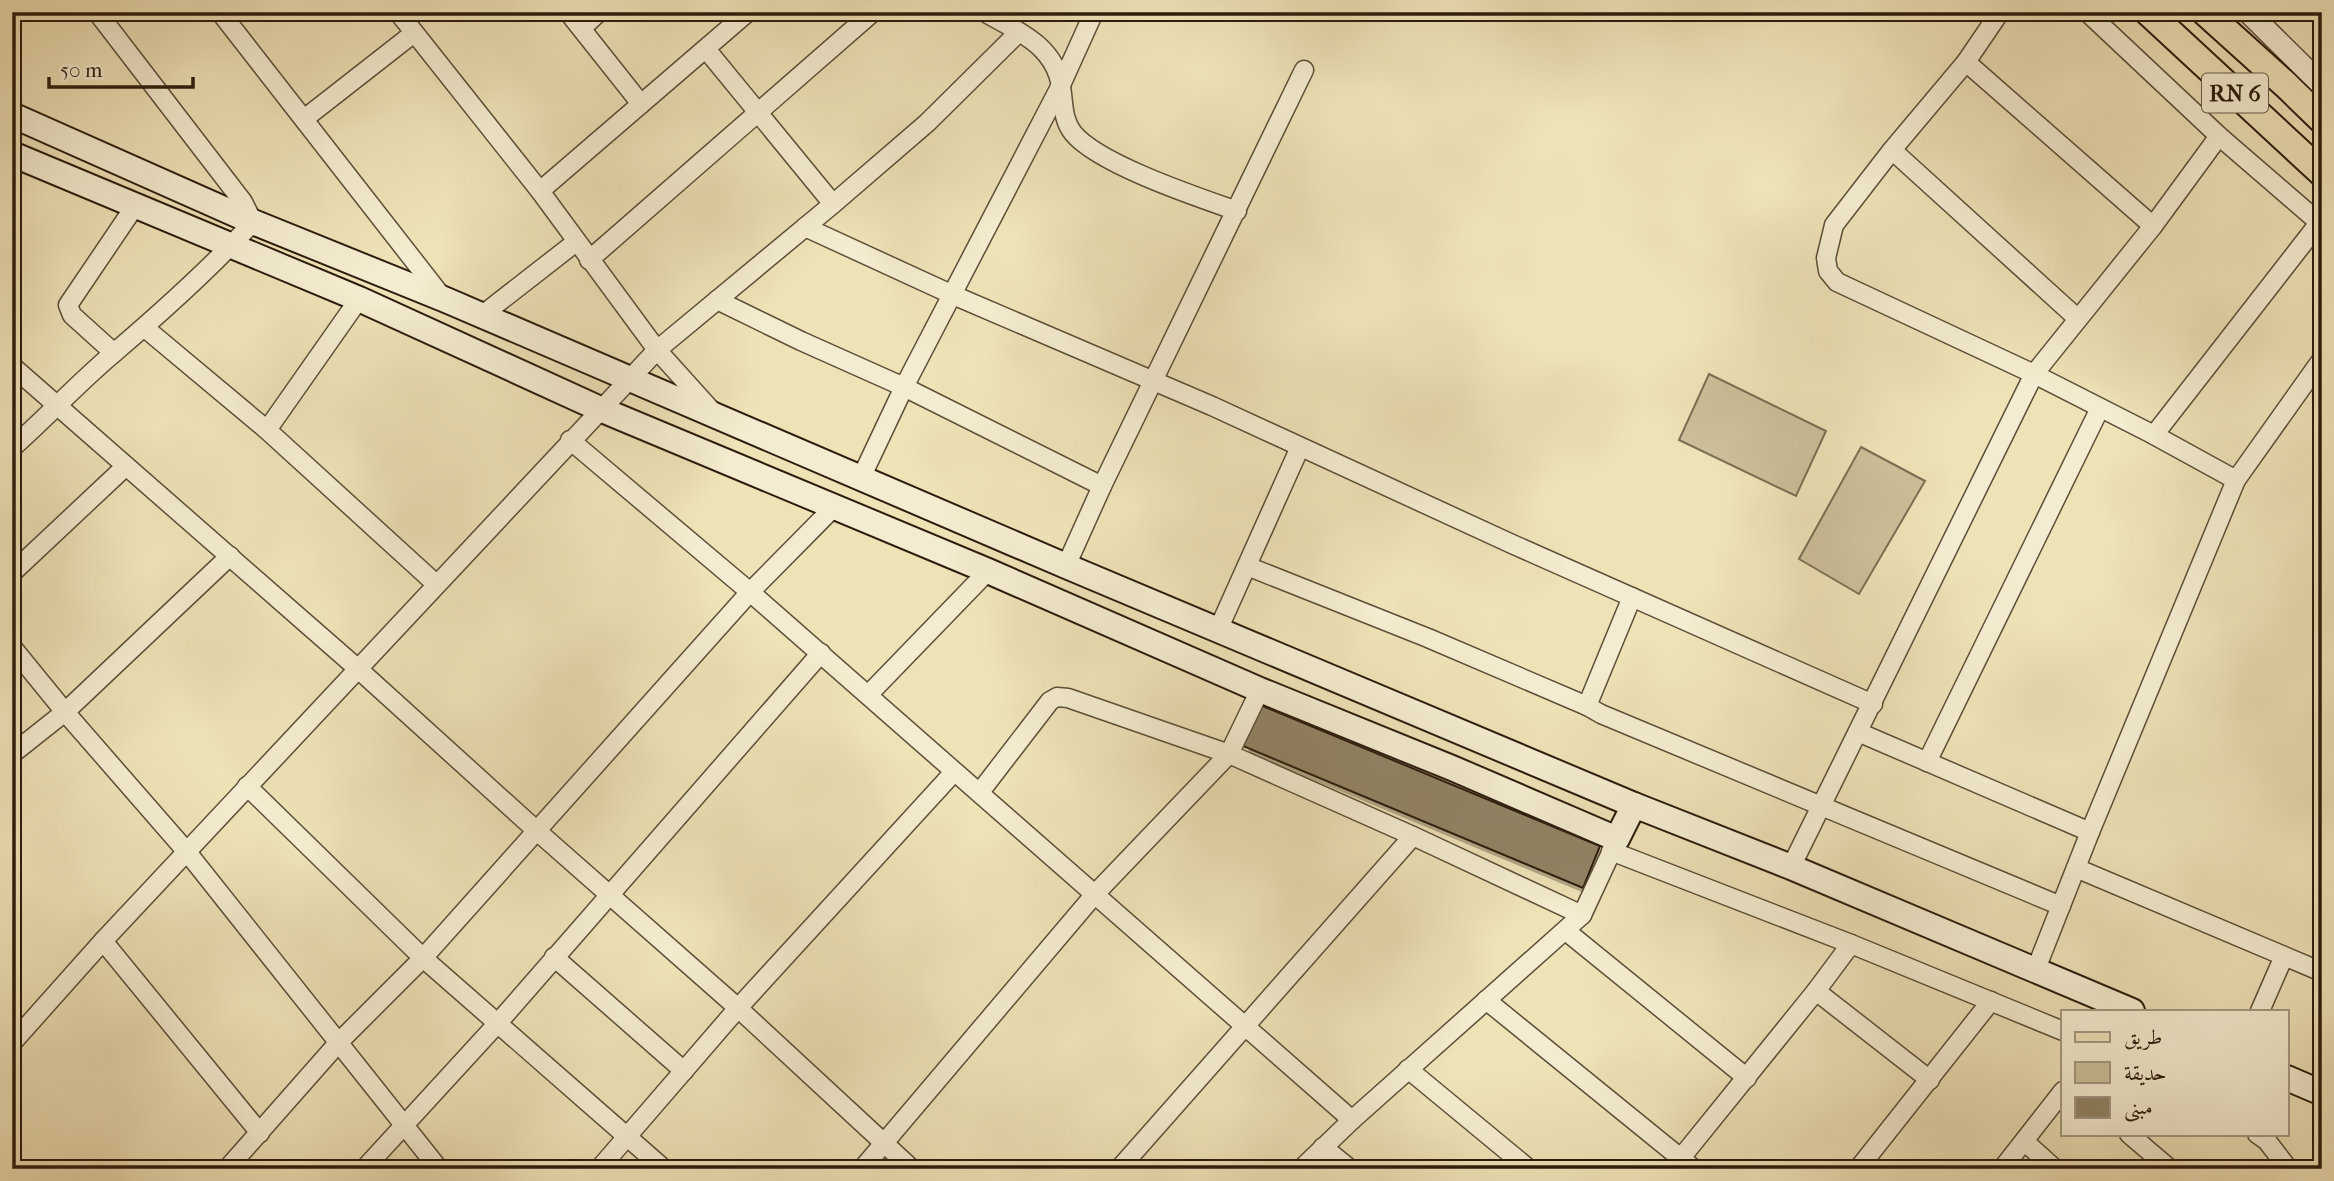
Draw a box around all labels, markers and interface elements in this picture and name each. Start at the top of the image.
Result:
scale bar [49,46,192,90]
text: 50 m [60,58,103,82]
road number: RN 6 [2202,74,2268,113]
legend [2061,1010,2288,1136]
text: طريق [2124,1025,2162,1050]
text: حديقة [2124,1061,2167,1086]
text: مبنى [2124,1095,2153,1122]

